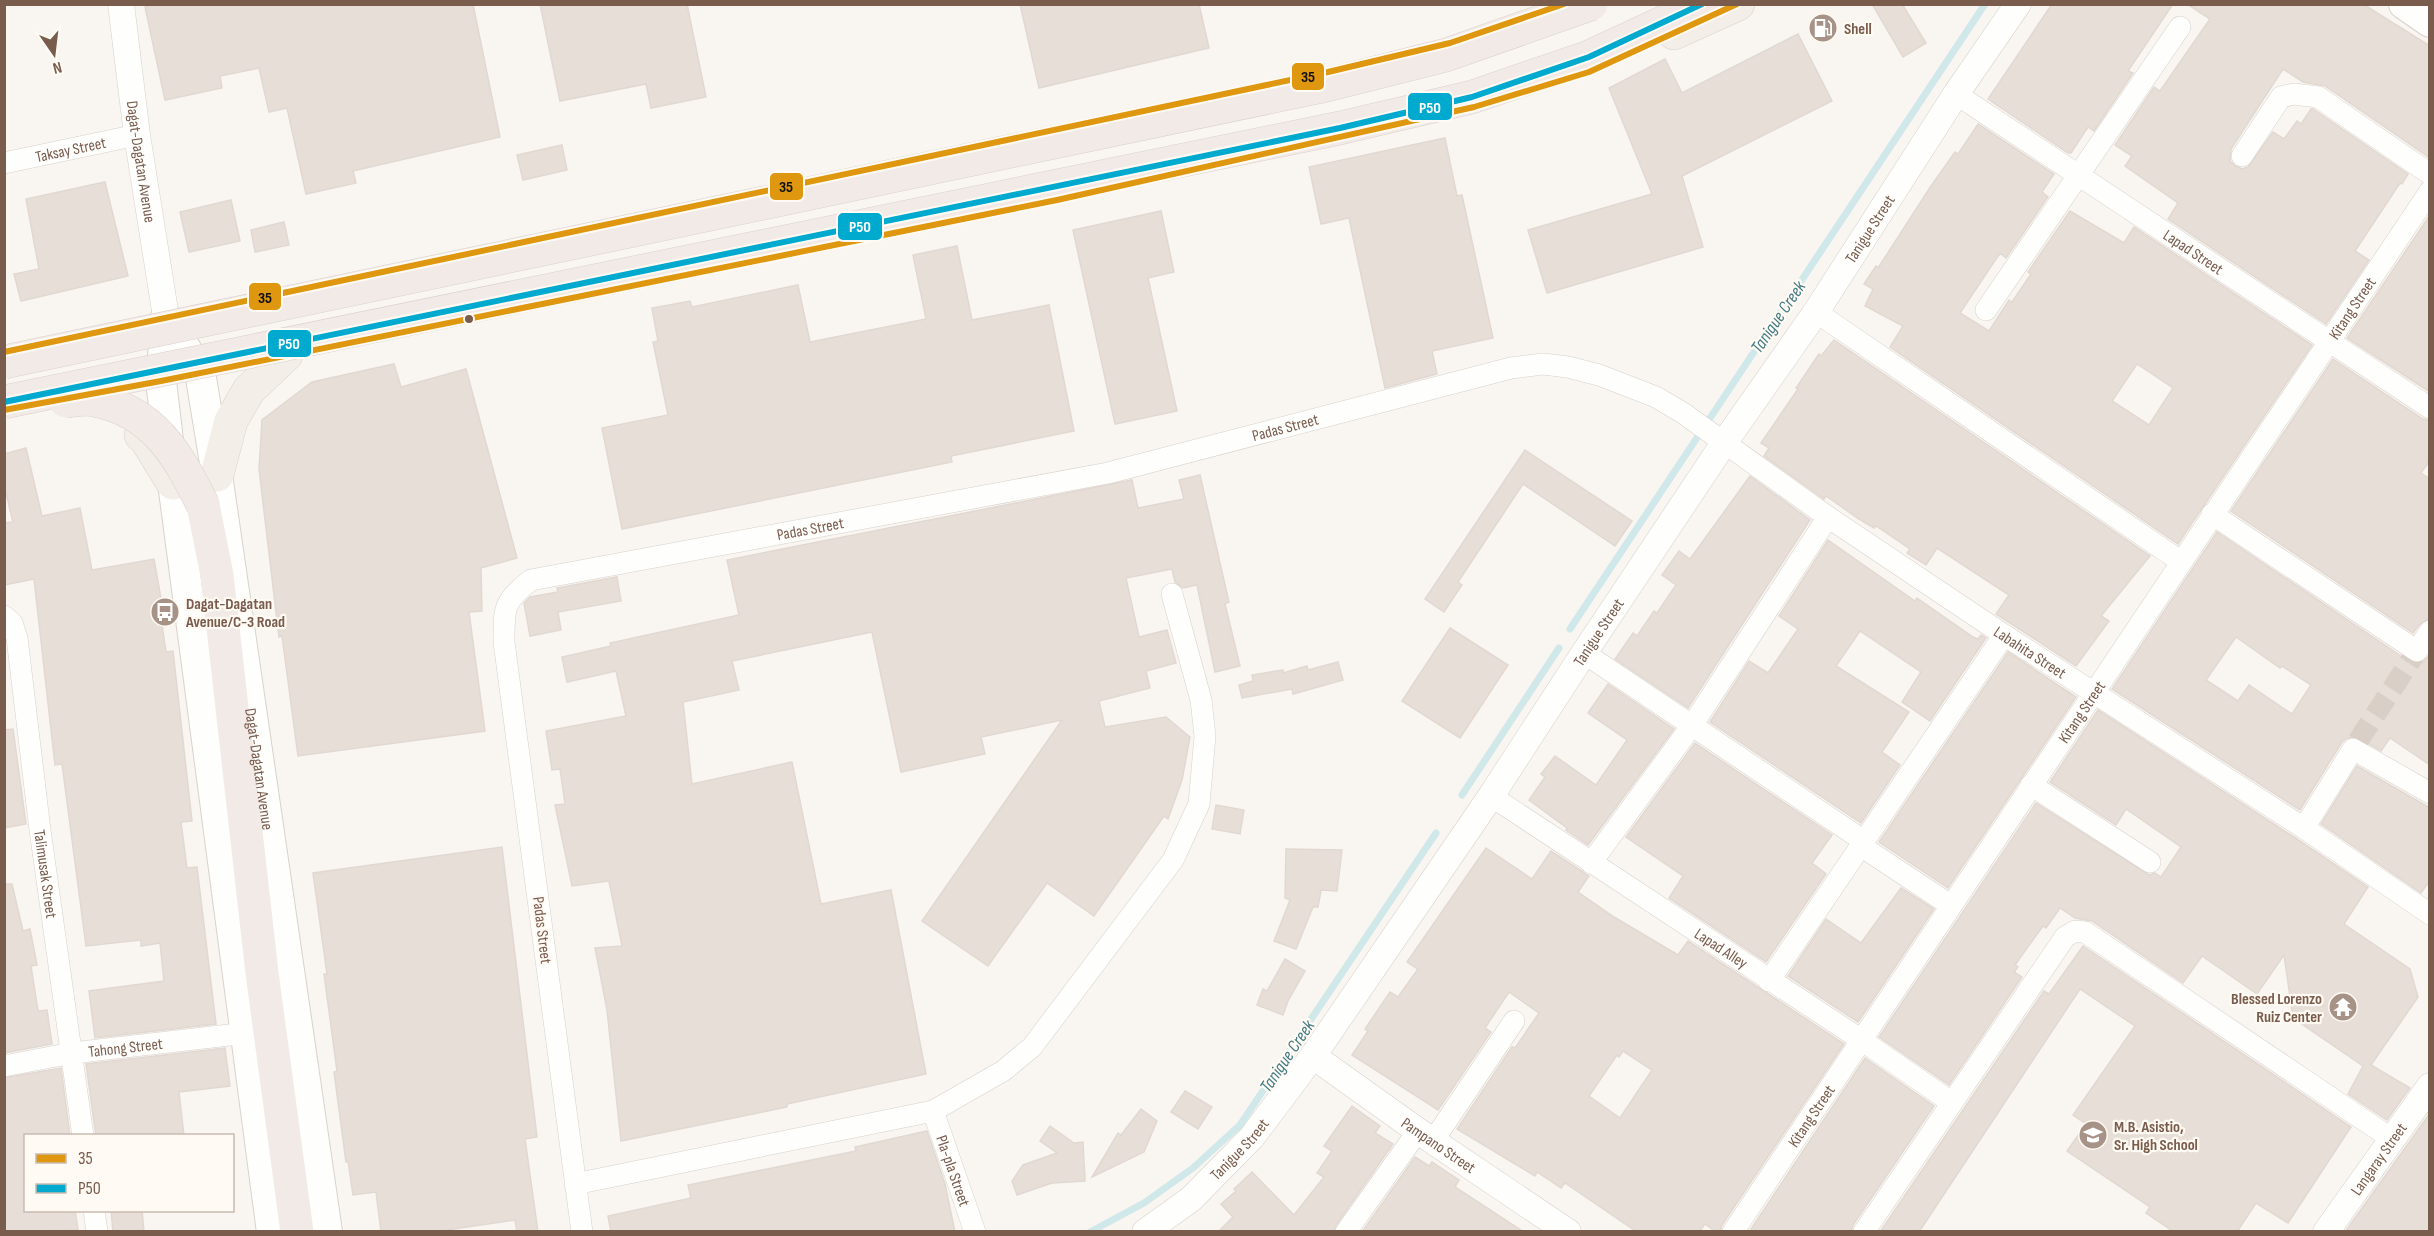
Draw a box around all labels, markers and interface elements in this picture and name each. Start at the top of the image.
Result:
fuel station icon: Shell [1807,12,1839,44]
place label: Shell [1844,20,1872,39]
north arrow [24,24,84,84]
text: N [51,57,64,77]
line badge: 35 [1291,62,1325,91]
text: 35 [1301,68,1315,87]
line badge: P50 [1407,92,1453,121]
text: P50 [1419,99,1441,118]
street label: Dagat-Dagatan Avenue [122,100,159,224]
street label: Taksay Street [34,134,108,167]
line badge: 35 [769,172,804,201]
text: 35 [779,178,793,197]
street label: Tanigue Street [1842,192,1900,267]
line badge: P50 [837,212,883,241]
text: P50 [849,218,871,237]
street label: Lapad Street [2159,226,2226,279]
street label: Kitang Street [2325,274,2381,344]
water label: Tanigue Creek [1747,276,1811,357]
line badge: 35 [248,282,282,311]
text: 35 [258,289,272,308]
unlabelled marker [463,313,475,325]
line badge: P50 [267,329,312,358]
text: P50 [278,335,300,354]
street label: Padas Street [1250,411,1321,446]
street label: Padas Street [775,514,845,545]
place label: Dagat-Dagatan Avenue/C-3 Road [185,595,285,632]
street label: Tanigue Street [1570,595,1629,670]
bus stop icon: Dagat-Dagatan Avenue/C-3 Road [149,596,181,628]
street label: Labahita Street [1990,623,2069,683]
street label: Kitang Street [2055,678,2110,747]
street label: Dagat-Dagatan Avenue [240,707,276,831]
street label: Talimusak Street [29,828,60,920]
street label: Padas Street [528,895,555,965]
street label: Lapad Alley [1691,925,1751,973]
place label: Blessed Lorenzo Ruiz Center [2231,990,2322,1027]
temple icon: Blessed Lorenzo Ruiz Center [2327,991,2359,1023]
water label: Tanigue Creek [1256,1015,1320,1096]
street label: Tahong Street [87,1035,164,1062]
street label: Kitang Street [1785,1082,1840,1151]
street label: Pampano Street [1397,1114,1479,1178]
street label: Tanigue Street [1207,1115,1274,1185]
place label: M.B. Asistio, Sr. High School [2114,1118,2198,1155]
school or university icon: M.B. Asistio, Sr. High School [2077,1119,2109,1151]
street label: Langaray Street [2347,1120,2412,1199]
street label: Pla-pla Street [931,1133,973,1209]
legend [24,1134,234,1212]
text: 35 [78,1148,93,1169]
text: P50 [78,1178,101,1199]

